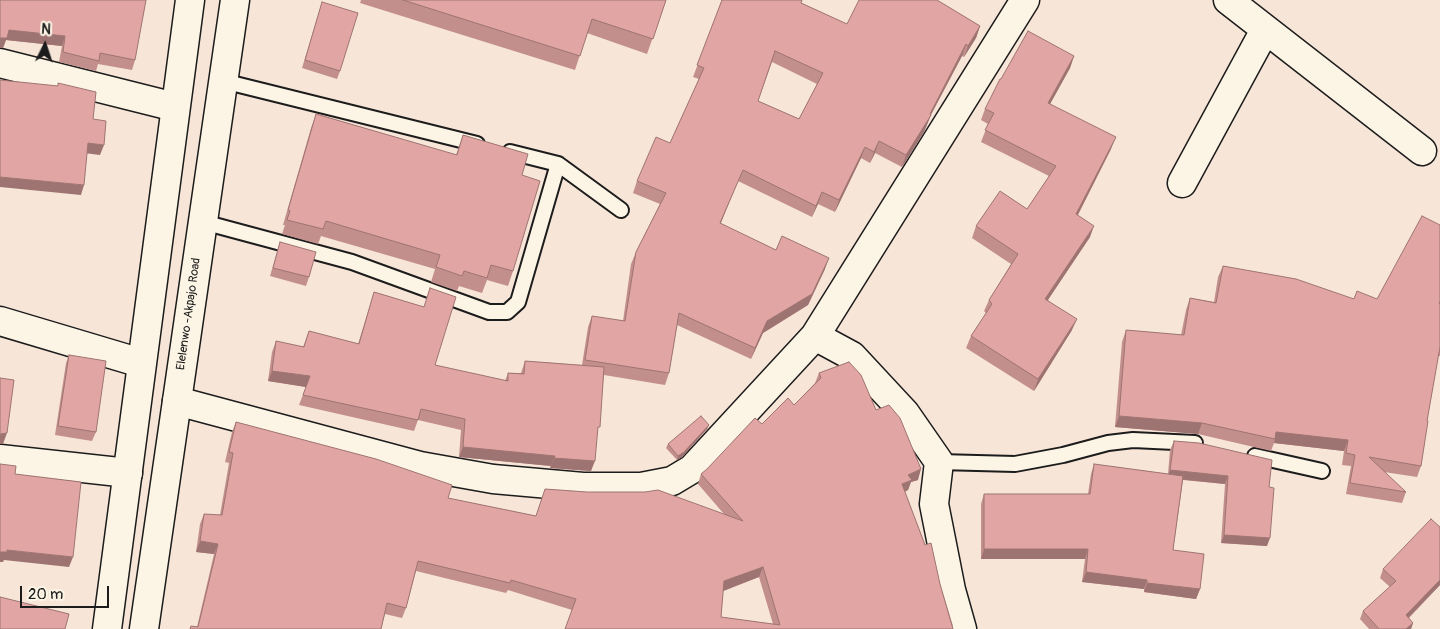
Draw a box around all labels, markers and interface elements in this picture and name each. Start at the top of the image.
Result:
north arrow [20,20,70,70]
text: N [41,21,51,38]
street label: Elelenwo -Akpajo Road [174,257,204,371]
scale bar [22,576,111,608]
text: 20 m [28,585,63,604]

